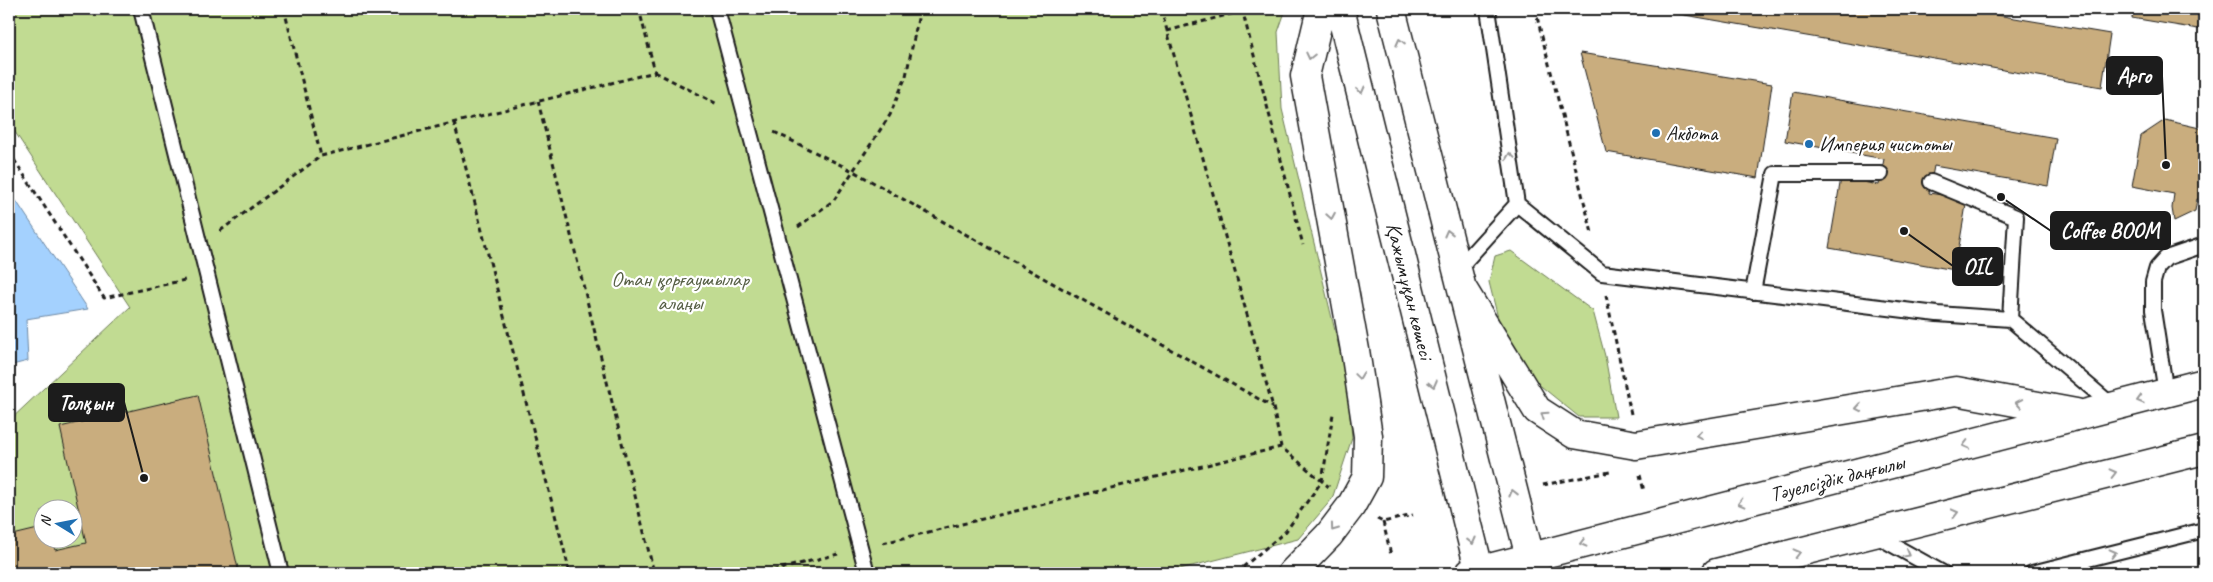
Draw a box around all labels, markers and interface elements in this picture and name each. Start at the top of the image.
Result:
one-way arrow [1395,37,1406,46]
one-way arrow [1305,52,1316,61]
callout: Арго [2107,57,2162,94]
text: Арго [2117,62,2153,90]
one-way arrow [1355,86,1365,94]
place label: Акбота [1666,120,1719,146]
marker: Акбота [1650,127,1662,139]
place label: Империя чистоты [1819,131,1953,157]
marker: Империя чистоты [1803,138,1815,150]
one-way arrow [1505,151,1516,159]
one-way arrow [1325,212,1335,220]
callout: Coffee BOOM [2051,212,2170,249]
text: Coffee BOOM [2061,217,2161,245]
street label: Қажымұқан көшесі [1380,220,1440,365]
one-way arrow [1443,229,1454,238]
callout: OIL [1953,248,2002,285]
text: OIL [1963,253,1994,281]
park label: Отан қорғаушылар алаңы [611,266,750,316]
one-way arrow [1353,372,1364,380]
one-way arrow [1427,379,1438,388]
callout: Толқын [49,384,124,421]
text: Толқын [59,389,115,417]
one-way arrow [2136,394,2145,405]
one-way arrow [2015,398,2024,408]
one-way arrow [1855,402,1864,412]
one-way arrow [1540,411,1549,421]
one-way arrow [1695,430,1703,440]
one-way arrow [1962,439,1970,450]
street label: Тәуелсіздік даңғылы [1767,448,1909,508]
one-way arrow [2108,469,2116,479]
one-way arrow [1508,488,1519,497]
one-way arrow [1736,497,1745,508]
north arrow [32,500,82,550]
one-way arrow [1950,508,1959,519]
text: N [37,514,55,528]
one-way arrow [1332,522,1340,531]
one-way arrow [1466,537,1477,546]
one-way arrow [1579,537,1588,548]
one-way arrow [1902,547,1911,557]
one-way arrow [1793,548,1802,559]
one-way arrow [2109,548,2118,559]

